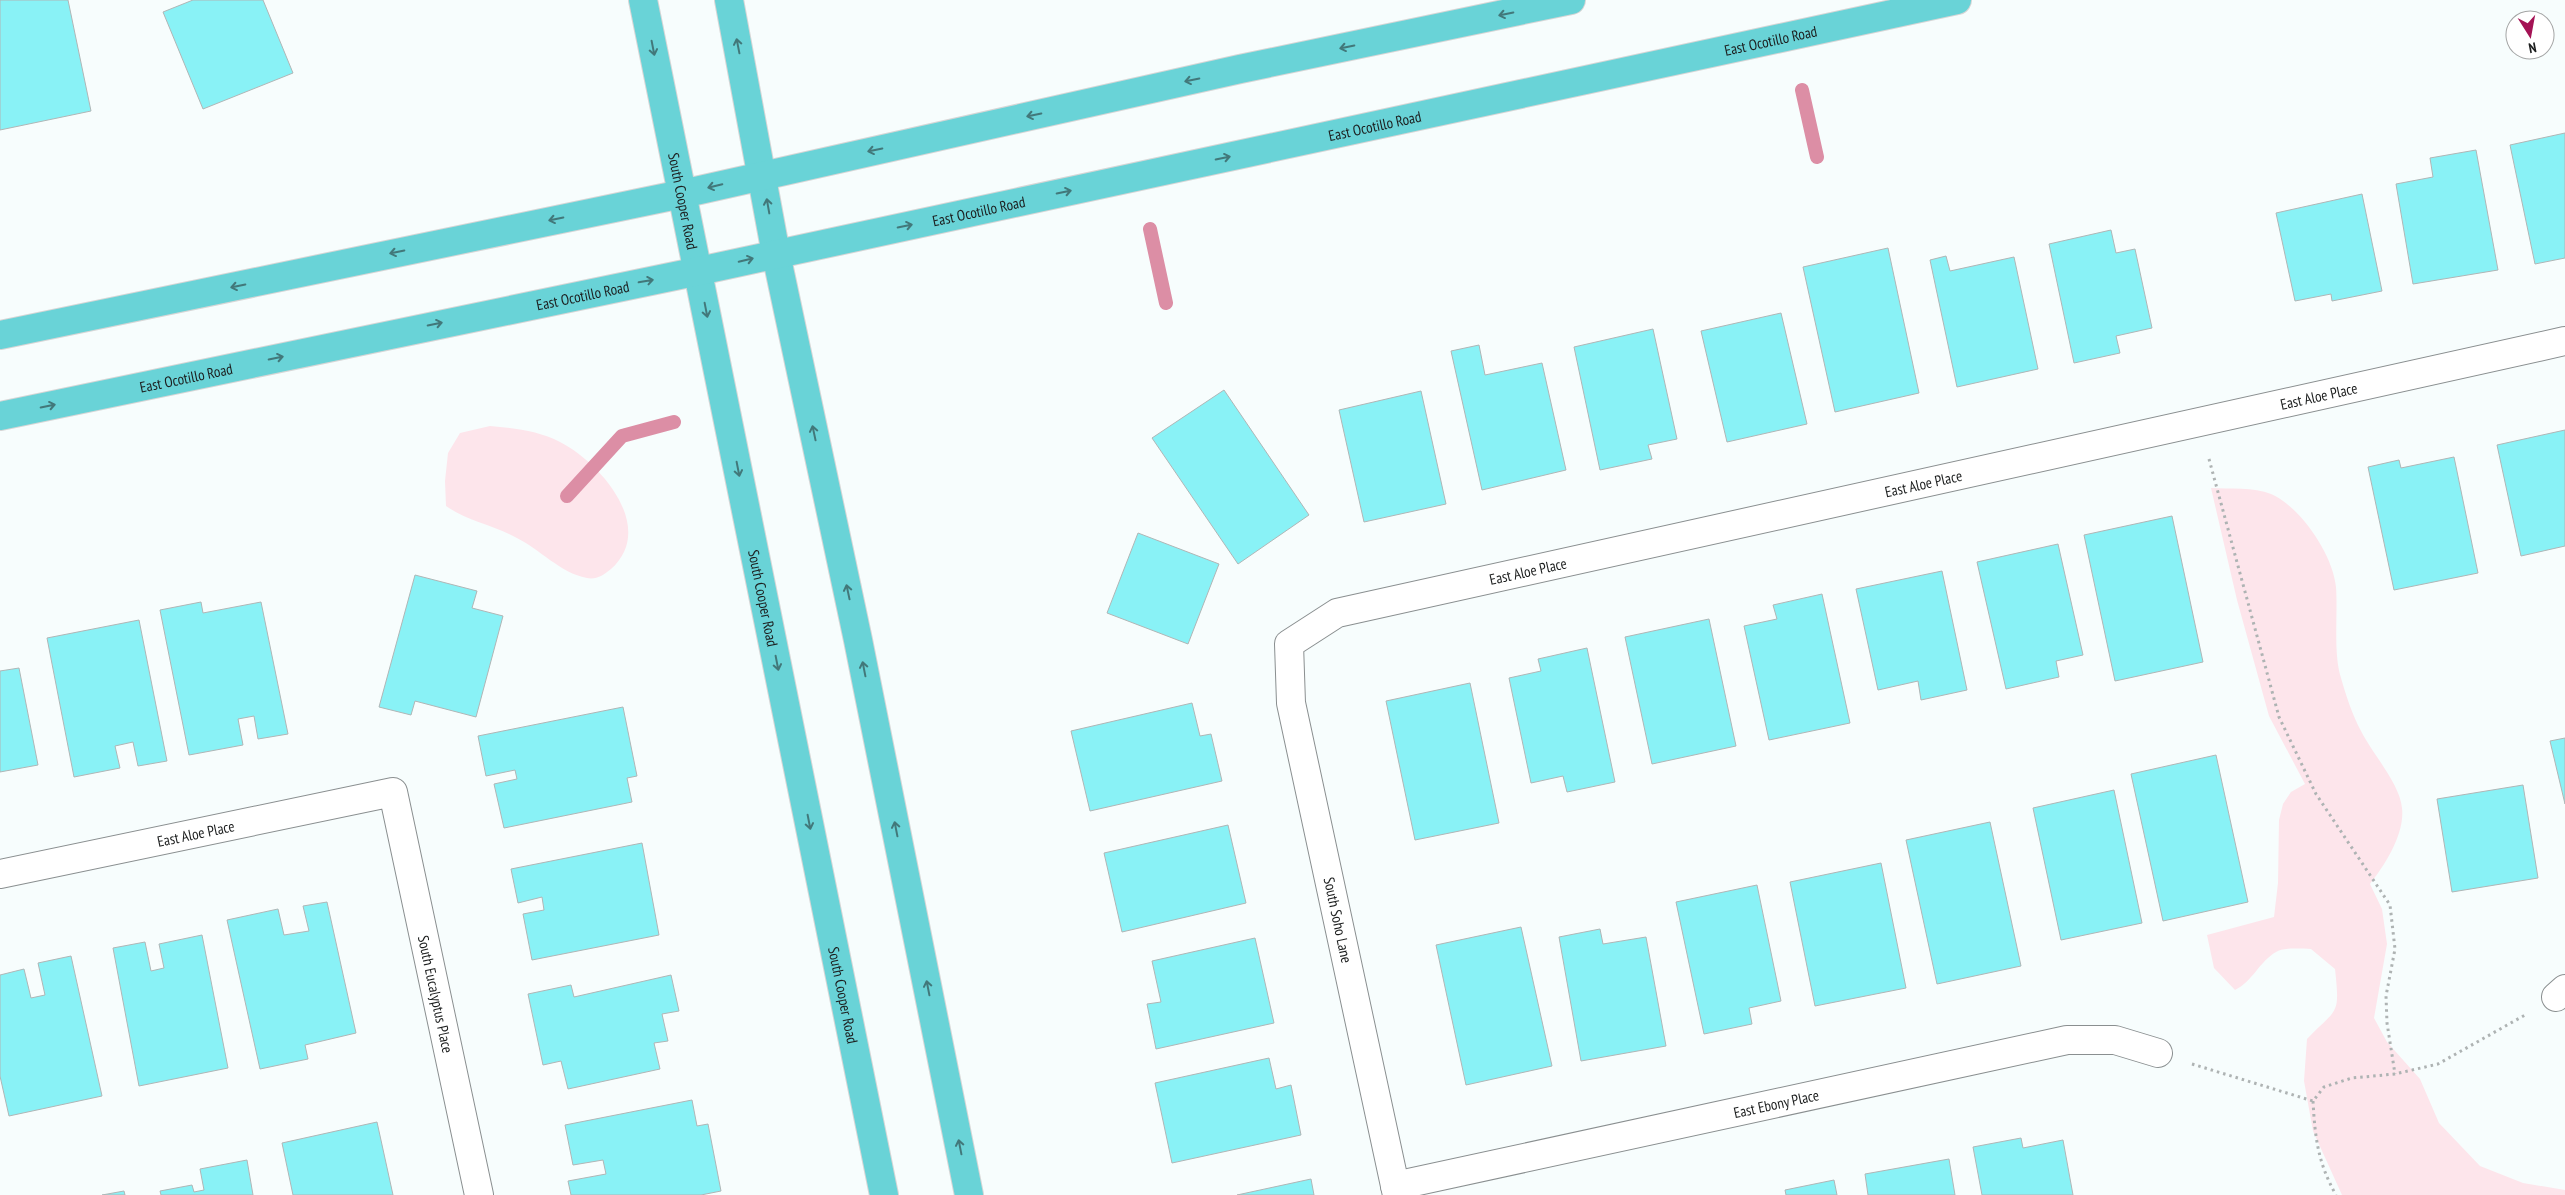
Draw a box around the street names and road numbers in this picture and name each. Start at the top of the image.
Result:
street label: East Ocotillo Road [1722,21,1819,59]
street label: East Ocotillo Road [1326,106,1423,145]
street label: South Cooper Road [664,151,703,251]
street label: East Ocotillo Road [931,192,1027,230]
street label: East Ocotillo Road [534,276,631,314]
street label: East Ocotillo Road [138,359,234,396]
street label: East Aloe Place [2278,378,2359,413]
street label: East Aloe Place [1883,465,1964,501]
street label: South Cooper Road [745,548,783,648]
street label: East Aloe Place [1488,553,1568,588]
street label: East Aloe Place [155,816,236,850]
street label: South Soho Lane [1320,875,1356,965]
street label: South Eucalyptus Place [414,933,458,1055]
street label: South Cooper Road [825,945,863,1045]
street label: East Ebony Place [1732,1085,1821,1122]

